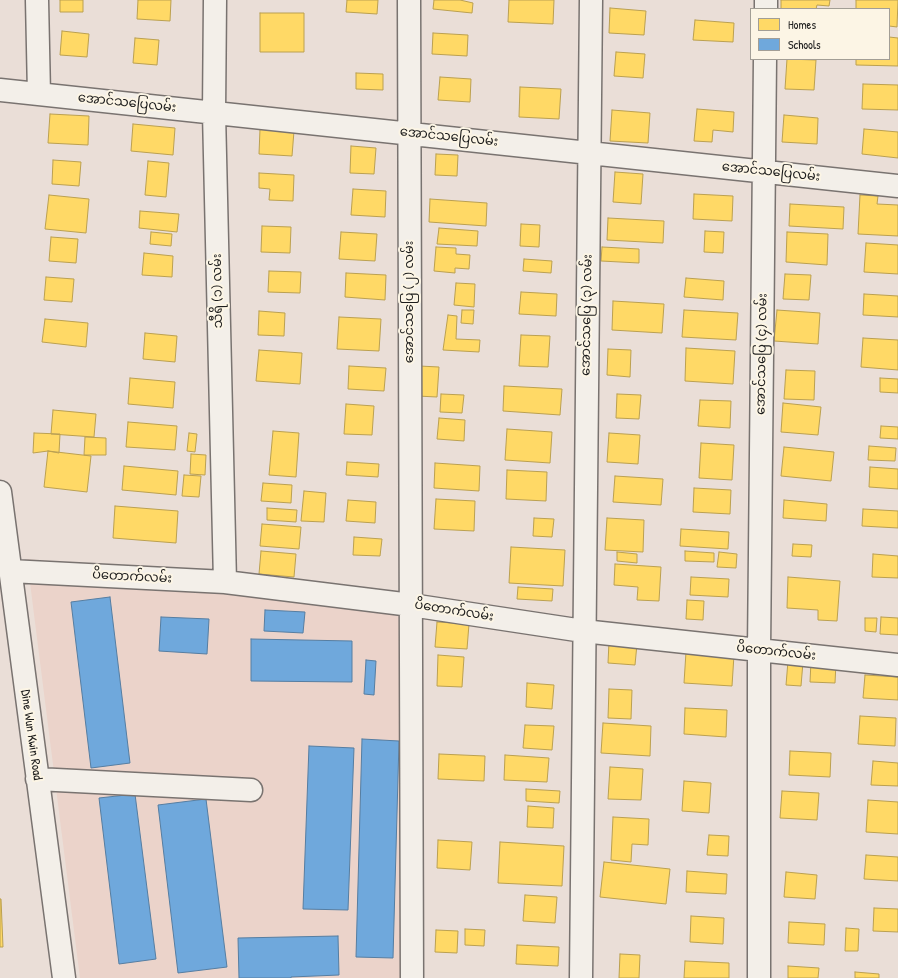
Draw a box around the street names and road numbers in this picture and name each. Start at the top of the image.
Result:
street label: အောင်သပြေလမ်း [77,90,177,116]
street label: အောင်သပြေလမ်း [399,124,499,150]
street label: အောင်သပြေလမ်း [721,159,821,185]
street label: အောင်သပြေ (၂) လမ်း [402,241,418,363]
street label: သီရိ (၁) လမ်း [210,254,226,328]
street label: အောင်သပြေ (၃) လမ်း [578,254,596,376]
street label: အောင်သပြေ (၄) လမ်း [753,293,771,415]
street label: ပိတောက်လမ်း [92,567,172,587]
street label: ပိတောက်လမ်း [413,597,495,625]
street label: ပိတောက်လမ်း [735,640,817,664]
street label: Dine Wun Kwin Road [17,689,45,781]

